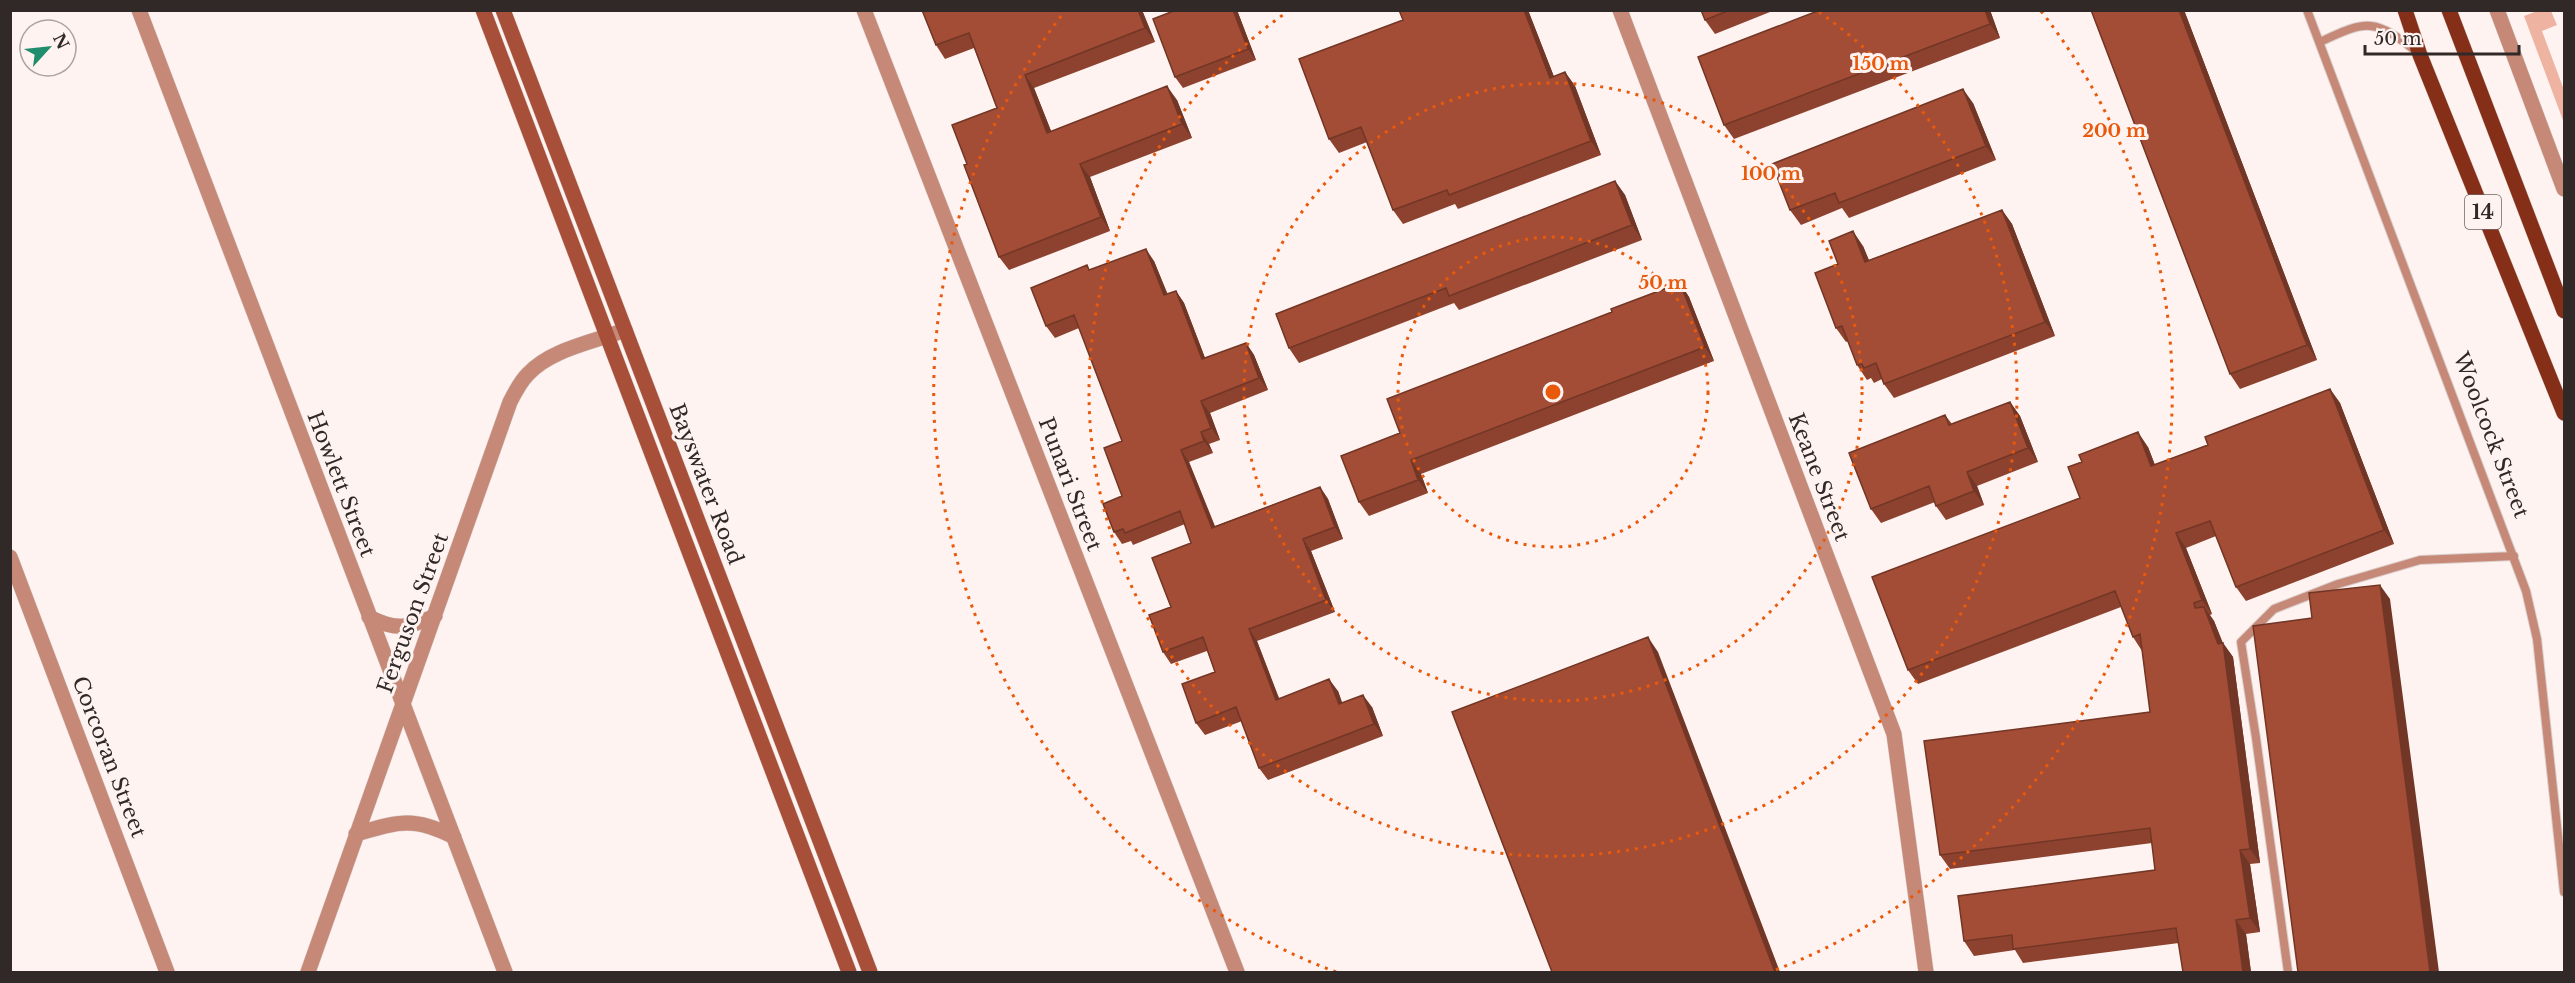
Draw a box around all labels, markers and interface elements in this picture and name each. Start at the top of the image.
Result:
north arrow [18,18,78,78]
scale bar [2365,18,2520,56]
text: 50 m [2374,28,2422,50]
text: N [49,30,74,52]
text: 150 m [1853,53,1910,75]
text: 200 m [2082,120,2146,142]
text: 100 m [1741,163,1801,185]
road number: 14 [2465,195,2501,229]
text: 50 m [1639,272,1688,294]
street label: Woolcock Street [2447,348,2535,522]
centre of rings [1543,382,1563,402]
street label: Bayswater Road [663,400,749,568]
street label: Howlett Street [301,408,381,561]
street label: Keane Street [1783,409,1855,545]
street label: Punari Street [1033,414,1107,555]
street label: Ferguson Street [372,529,454,697]
street label: Corcoran Street [66,673,152,841]

